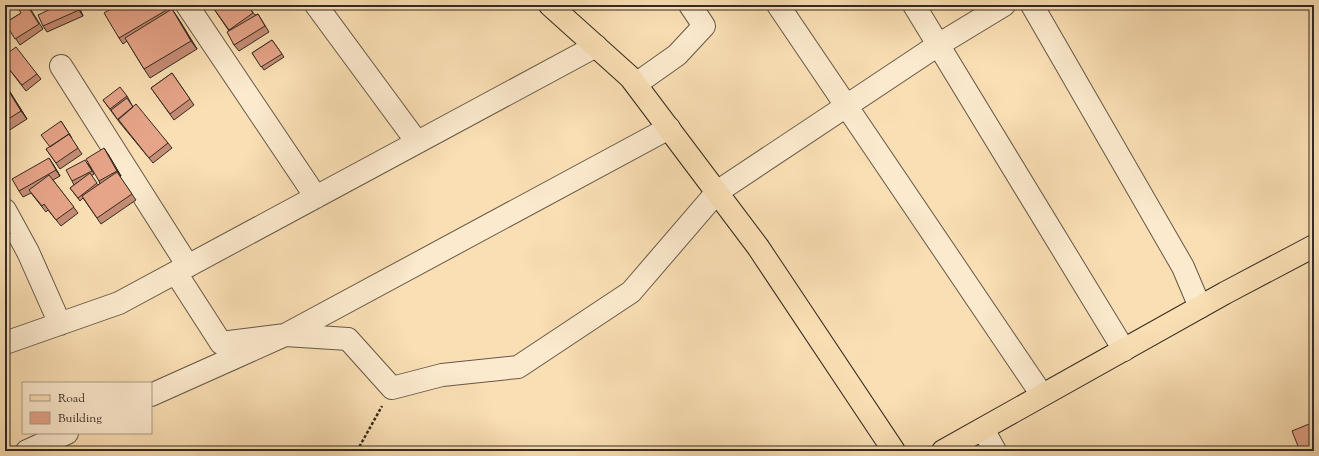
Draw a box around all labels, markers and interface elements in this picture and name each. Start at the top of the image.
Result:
legend [22,382,152,434]
text: Road [58,390,85,408]
text: Building [58,410,102,428]

